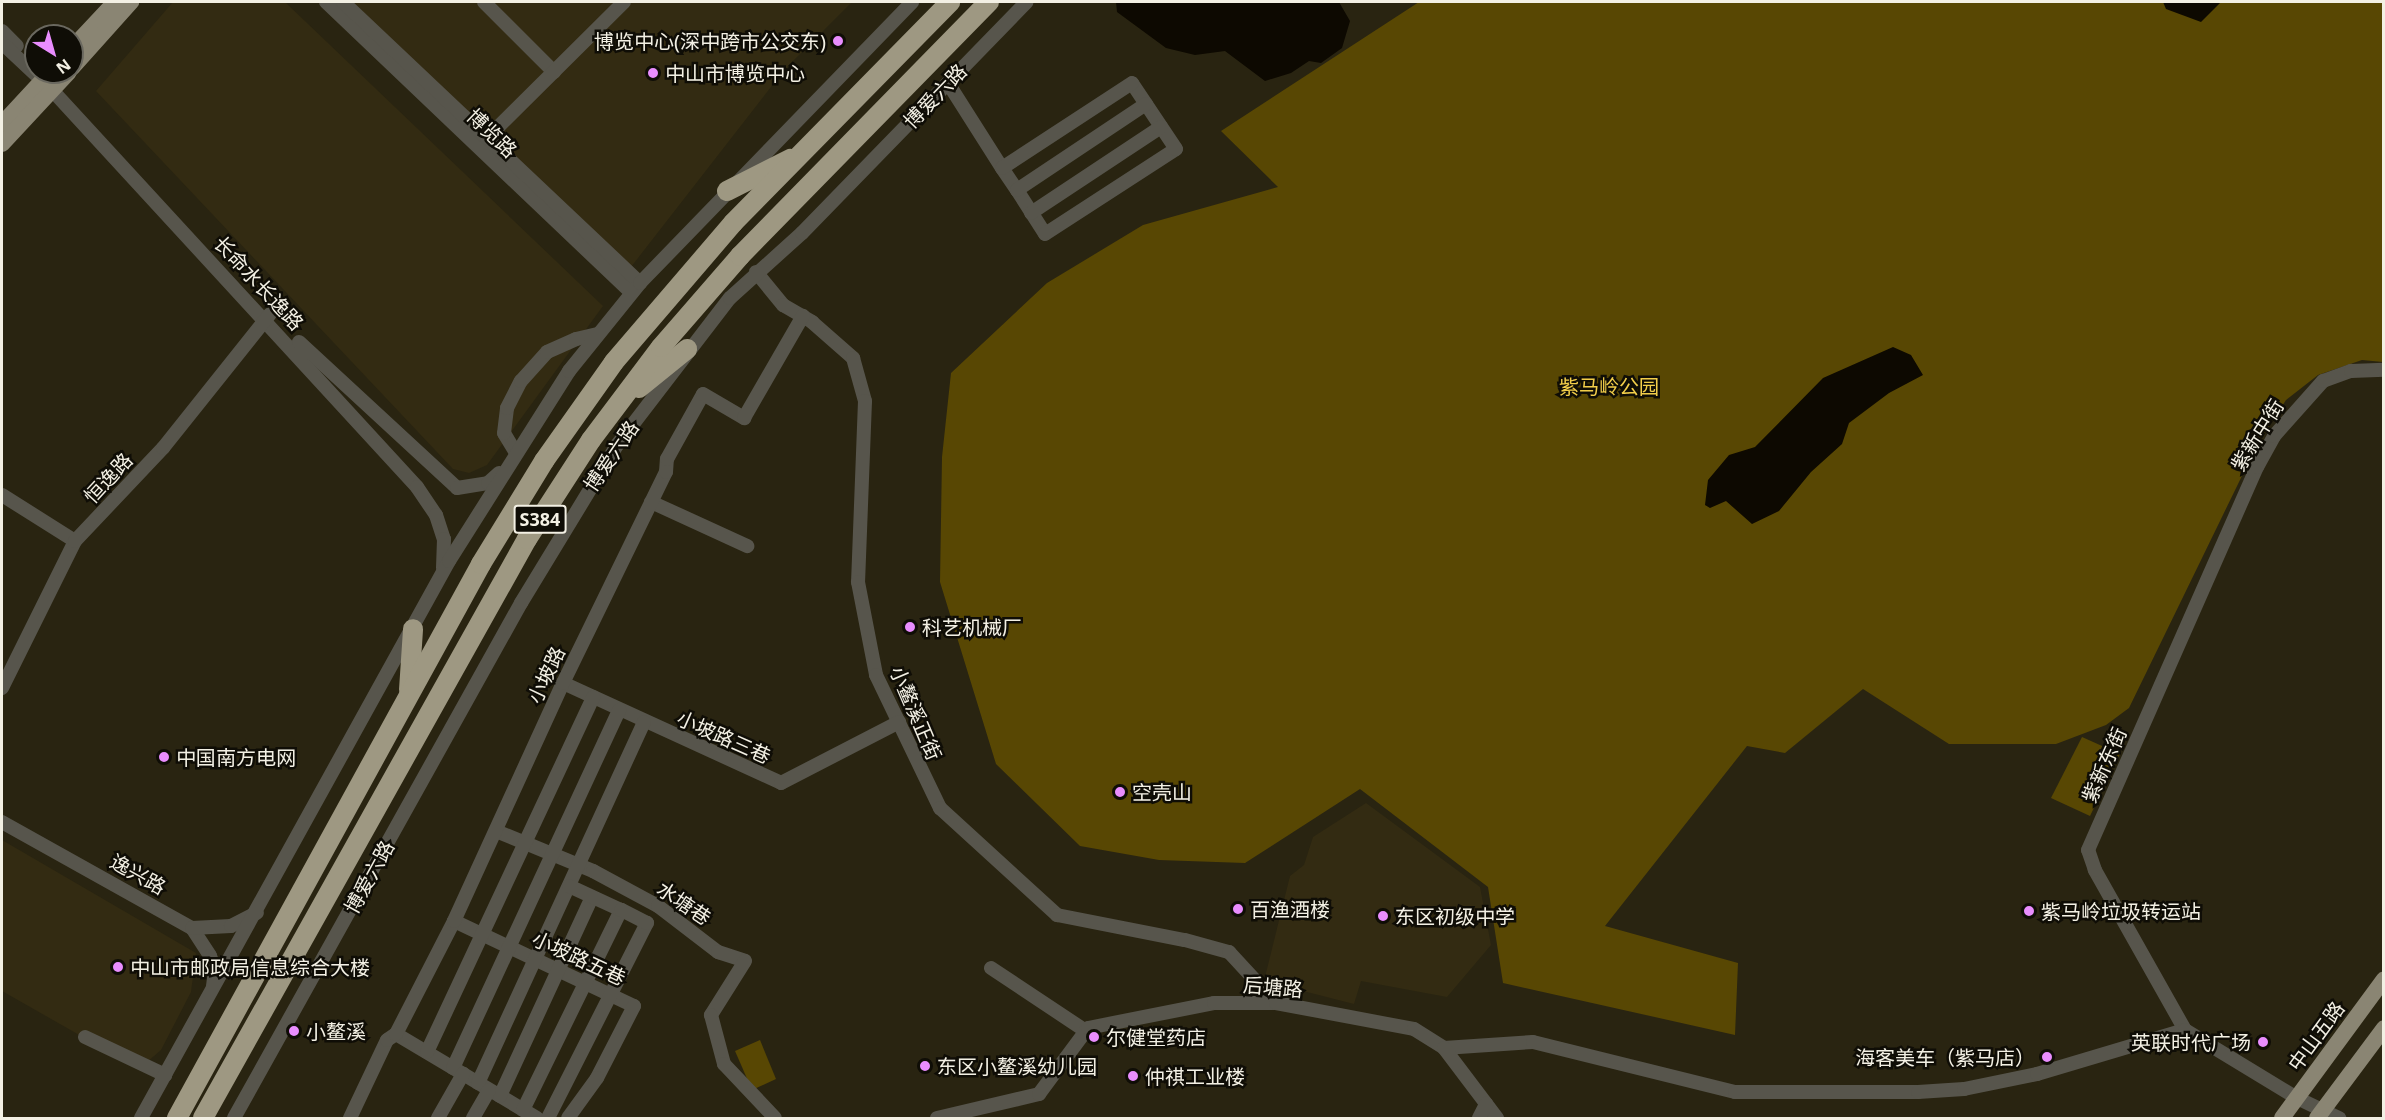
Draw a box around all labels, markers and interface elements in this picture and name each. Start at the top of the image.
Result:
north arrow [24,24,84,84]
place label: 博览中心(深中跨市公交东) [594,29,826,53]
marker: 博览中心(深中跨市公交东) [831,34,845,48]
text: N [52,54,75,79]
street label: 博爱六路 [899,59,971,133]
place label: 中山市博览中心 [665,61,805,85]
marker: 中山市博览中心 [646,66,660,80]
street label: 博览路 [462,104,522,162]
street label: 长命水长逸路 [209,231,309,335]
park label: 紫马岭公园 [1559,374,1659,398]
street label: 紫新中街 [2226,395,2288,475]
street label: 博爱六路 [579,416,643,496]
street label: 恒逸路 [79,448,137,508]
road number: S384 [513,504,567,534]
place label: 科艺机械厂 [922,615,1022,639]
marker: 科艺机械厂 [903,620,917,634]
street label: 小坡路 [522,643,570,707]
street label: 小鳌溪正街 [885,662,947,764]
street label: 小坡路三巷 [673,706,775,768]
street label: 紫新东街 [2077,724,2131,806]
place label: 中国南方电网 [176,745,296,769]
marker: 中国南方电网 [157,750,171,764]
place label: 空壳山 [1132,780,1192,804]
marker: 空壳山 [1113,785,1127,799]
street label: 博爱六路 [339,836,399,918]
street label: 逸兴路 [106,849,170,899]
street label: 水塘巷 [652,876,716,930]
place label: 百渔酒楼 [1250,897,1330,921]
place label: 紫马岭垃圾转运站 [2041,899,2201,923]
marker: 百渔酒楼 [1231,902,1245,916]
place label: 东区初级中学 [1395,904,1515,928]
marker: 紫马岭垃圾转运站 [2022,904,2036,918]
marker: 东区初级中学 [1376,909,1390,923]
street label: 小坡路五巷 [529,926,629,990]
place label: 中山市邮政局信息综合大楼 [130,955,370,979]
marker: 中山市邮政局信息综合大楼 [111,960,125,974]
street label: 后塘路 [1242,972,1304,1002]
street label: 中山五路 [2283,997,2349,1075]
place label: 小鳌溪 [306,1019,366,1043]
marker: 小鳌溪 [287,1024,301,1038]
place label: 尔健堂药店 [1106,1025,1206,1049]
marker: 尔健堂药店 [1087,1030,1101,1044]
place label: 英联时代广场 [2131,1030,2251,1054]
marker: 英联时代广场 [2256,1035,2270,1049]
place label: 海客美车（紫马店） [1855,1045,2035,1069]
marker: 海客美车（紫马店） [2040,1050,2054,1064]
place label: 东区小鳌溪幼儿园 [937,1054,1097,1078]
marker: 东区小鳌溪幼儿园 [918,1059,932,1073]
place label: 仲祺工业楼 [1145,1064,1245,1088]
marker: 仲祺工业楼 [1126,1069,1140,1083]

